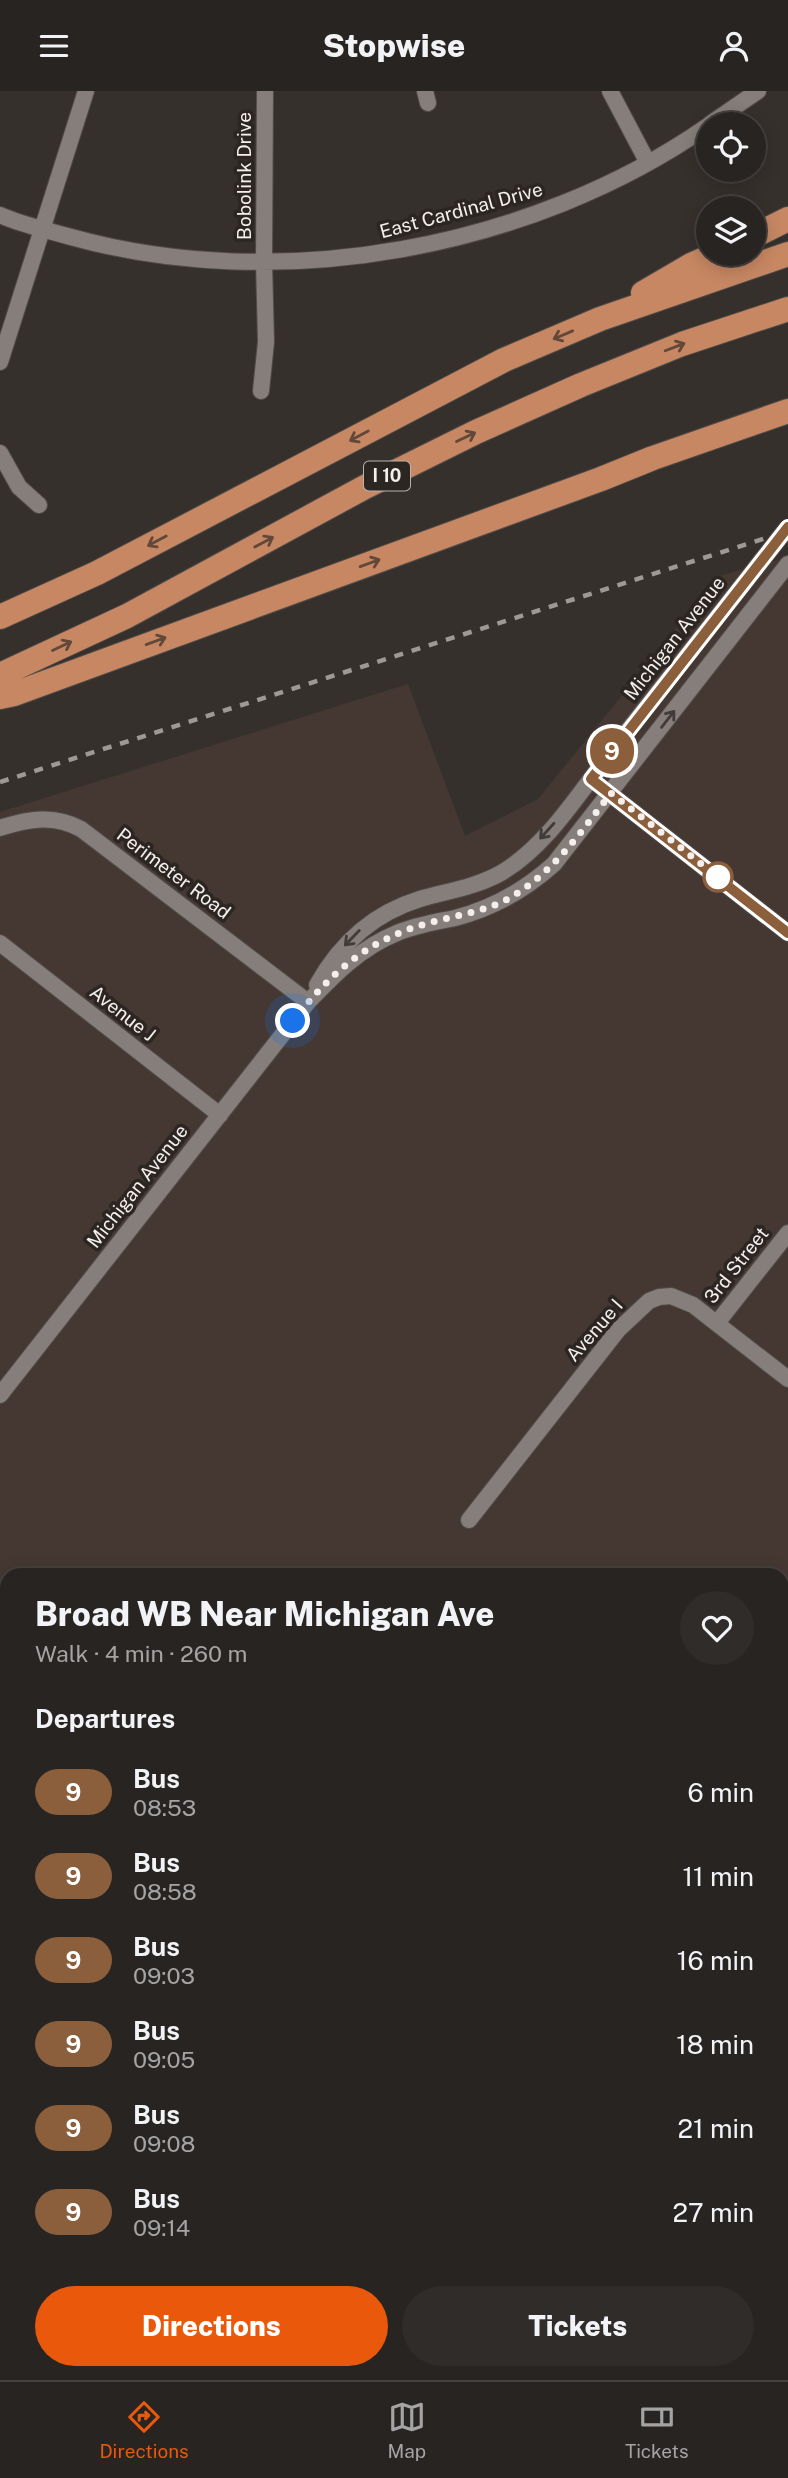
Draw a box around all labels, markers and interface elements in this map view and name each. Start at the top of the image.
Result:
icon: menu [35,27,73,65]
text: Stopwise [323,27,465,64]
icon: person [715,27,753,65]
street label: Bobolink Drive [233,112,255,240]
map controls [696,112,766,266]
button: locate [696,112,766,182]
street label: East Cardinal Drive [377,178,545,242]
button: layers [696,196,766,266]
one-way arrow [552,329,574,342]
one-way arrow [663,339,685,352]
one-way arrow [349,430,370,443]
one-way arrow [455,430,476,444]
road number: I 10 [364,461,410,491]
one-way arrow [253,534,274,548]
one-way arrow [147,535,168,549]
one-way arrow [358,555,380,568]
street label: Michigan Avenue [619,572,729,704]
one-way arrow [145,634,167,646]
one-way arrow [51,639,72,652]
one-way arrow [660,711,675,729]
line badge: 9 [589,728,635,774]
text: 9 [604,737,620,765]
one-way arrow [539,822,556,839]
street label: Perimeter Road [113,823,235,923]
unlabelled marker [703,862,733,892]
one-way arrow [344,929,361,946]
street label: Avenue J [86,981,160,1045]
your location [275,1003,310,1038]
street label: Michigan Avenue [82,1120,192,1252]
street label: 3rd Street [699,1222,773,1308]
street label: Avenue I [561,1294,627,1366]
button: heart [680,1591,754,1665]
text: Broad WB Near Michigan Ave [35,1595,494,1633]
text: Walk · 4 min · 260 m [35,1640,248,1667]
text: Departures [35,1703,175,1734]
text: Bus [133,1763,180,1794]
text: 6 min [687,1777,754,1808]
text: 9 [66,1778,81,1806]
text: 08:53 [133,1794,196,1821]
text: Bus [133,1847,180,1878]
text: 11 min [682,1861,754,1892]
text: 9 [66,1862,81,1890]
text: 08:58 [133,1878,197,1905]
text: Bus [133,1931,180,1962]
text: 16 min [677,1945,754,1976]
text: 9 [66,1946,81,1974]
text: 09:03 [133,1962,195,1989]
text: Bus [133,2015,180,2046]
text: 18 min [676,2029,754,2060]
text: 9 [66,2030,81,2058]
text: 09:05 [133,2046,195,2073]
text: Bus [133,2099,180,2130]
text: 21 min [678,2113,754,2144]
text: 9 [66,2114,81,2142]
text: 09:08 [133,2130,195,2157]
text: Bus [133,2183,180,2214]
text: 27 min [672,2197,754,2228]
text: 9 [66,2198,81,2226]
text: 09:14 [133,2214,190,2241]
button: Directions [35,2286,388,2366]
button: Tickets [402,2286,754,2366]
tab: Directions [99,2398,189,2462]
tab: Map [387,2398,426,2462]
tab: Tickets [625,2398,689,2462]

